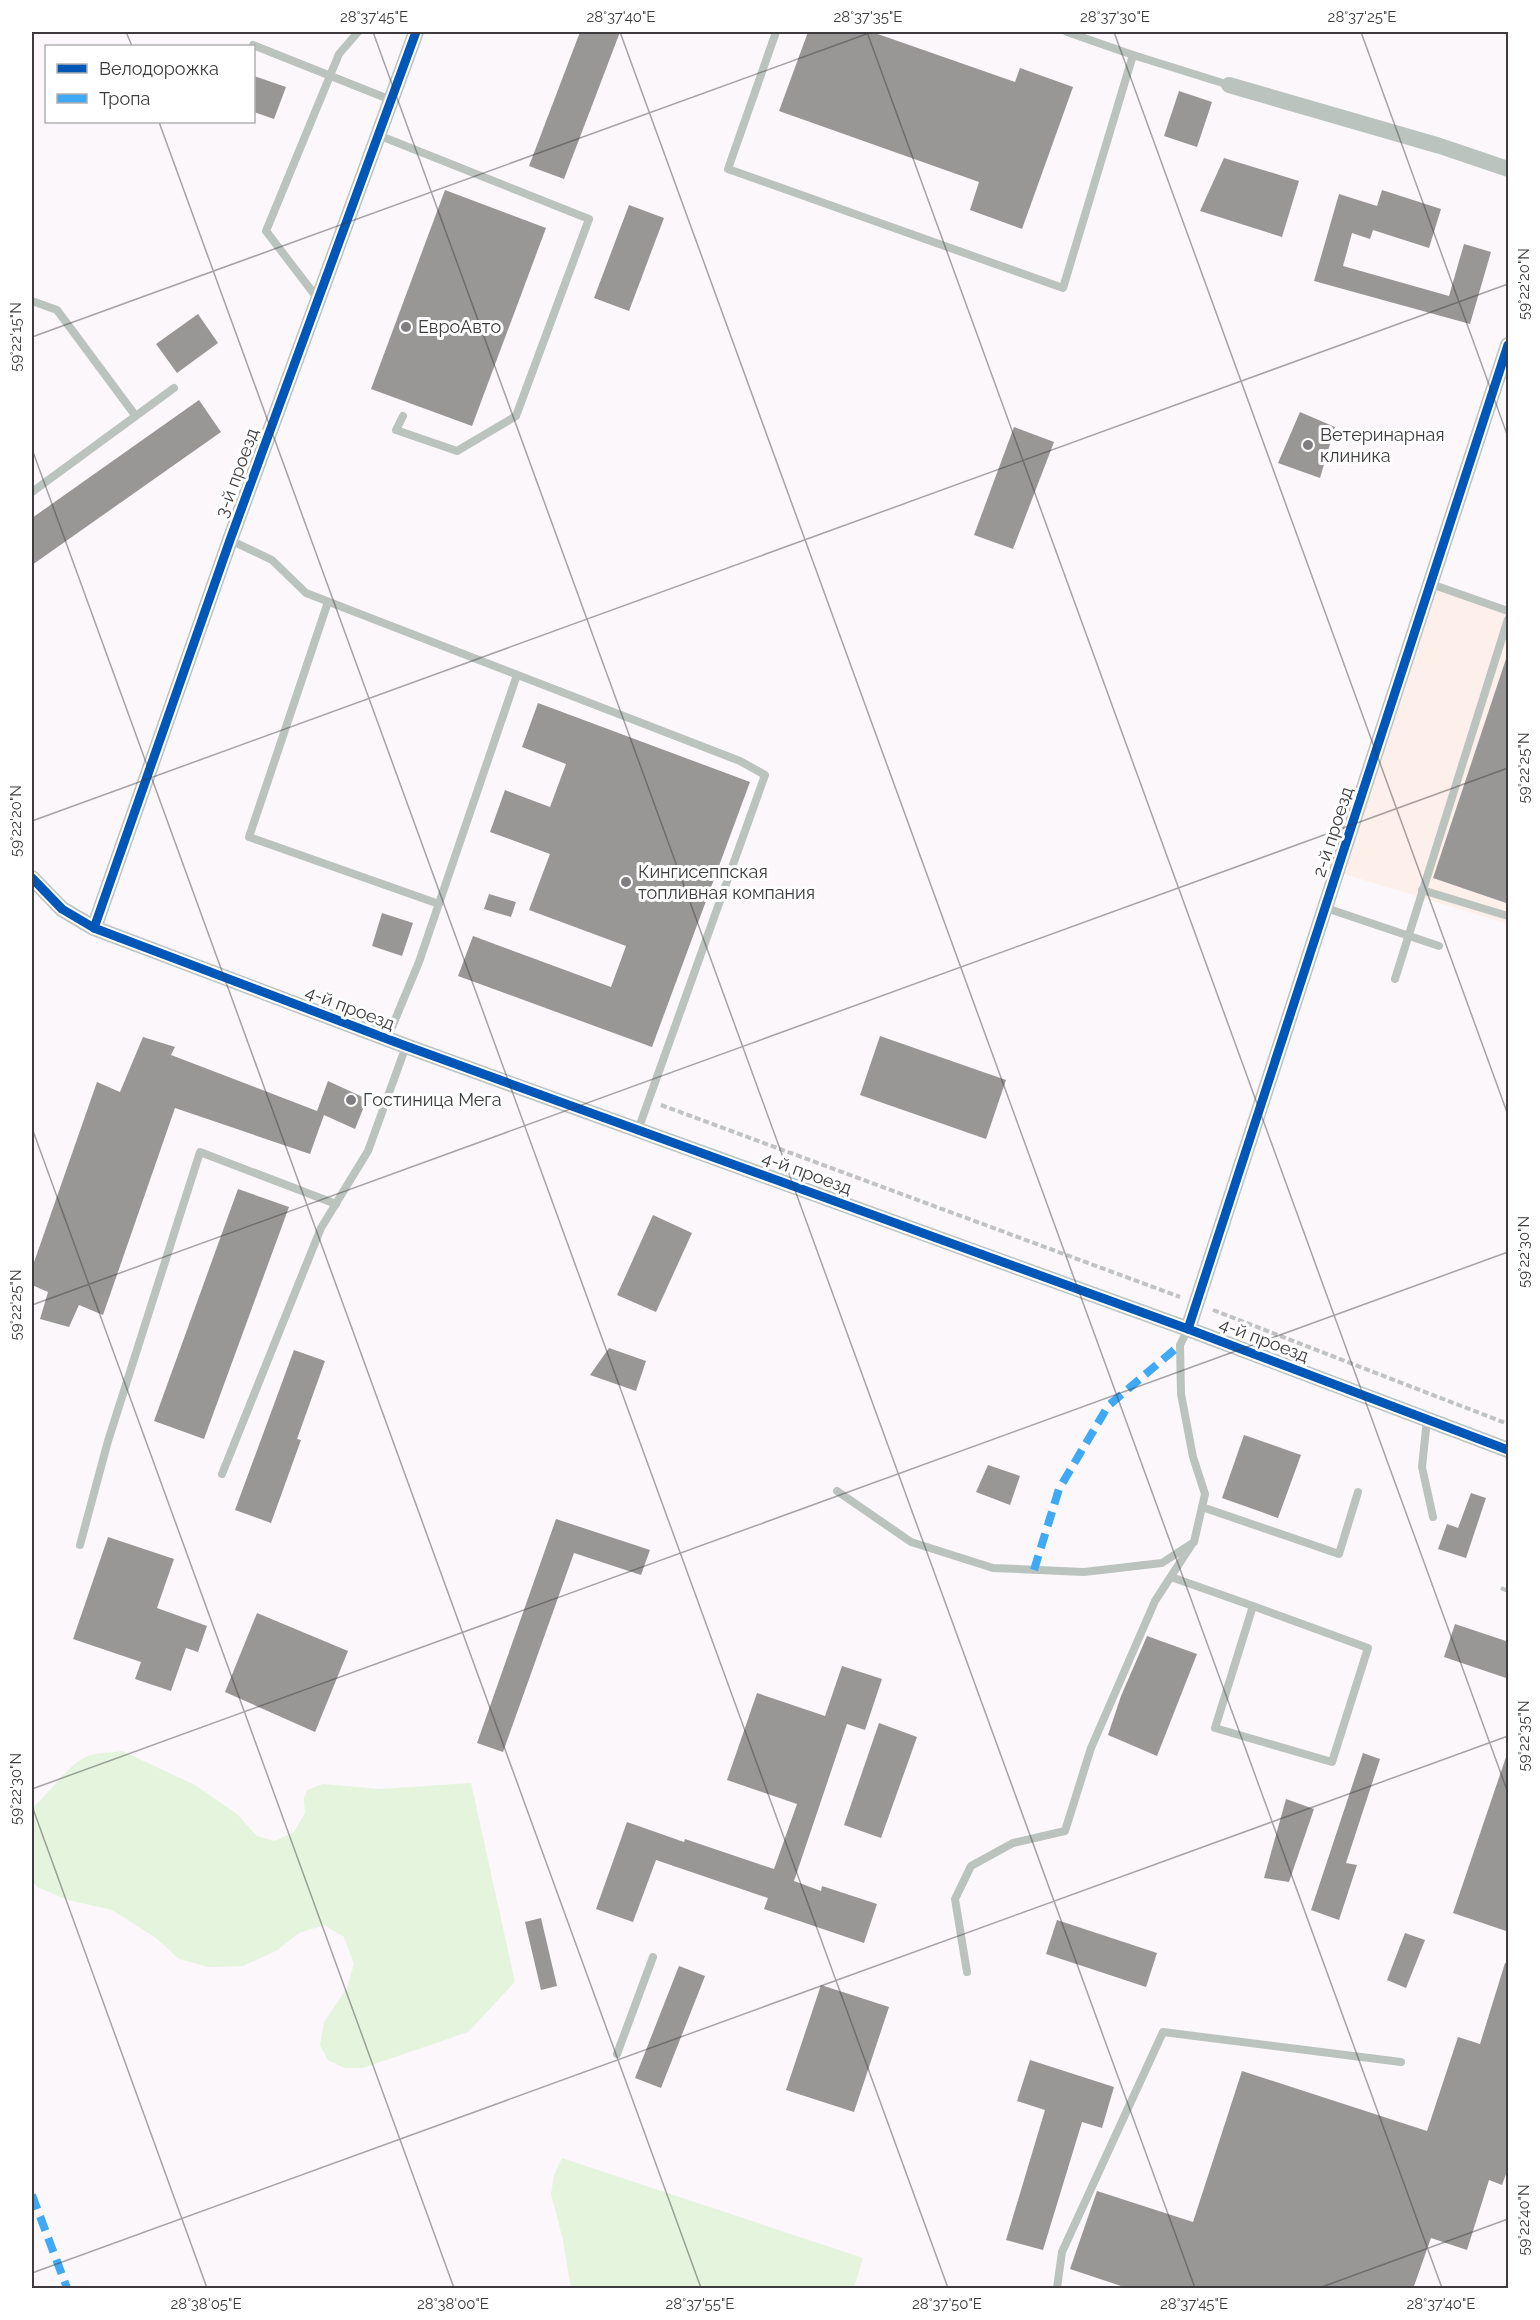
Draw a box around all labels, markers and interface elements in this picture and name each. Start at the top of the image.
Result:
text: 28°37'45"E [340,8,408,26]
text: 28°37'40"E [586,8,656,26]
text: 28°37'35"E [834,8,902,26]
text: 28°37'30"E [1080,8,1150,26]
text: 28°37'25"E [1328,8,1396,26]
legend [45,45,255,123]
text: Велодорожка [99,58,219,79]
text: Тропа [99,88,150,109]
text: 59°22'20"N [1515,248,1533,320]
text: 59°22'15"N [7,302,25,372]
place label: ЕвроАвто [418,316,501,337]
marker: ЕвроАвто [399,320,413,334]
place label: Ветеринарная клиника [1320,424,1445,466]
street label: 3-й проезд [211,425,262,520]
marker: Ветеринарная клиника [1301,438,1315,452]
text: 59°22'25"N [1515,733,1533,803]
street label: 2-й проезд [1308,784,1357,880]
text: 59°22'20"N [7,785,25,857]
place label: Кингисеппская топливная компания [638,861,815,903]
marker: Кингисеппская топливная компания [619,875,633,889]
street label: 4-й проезд [303,981,398,1034]
place label: Гостиница Мега [363,1089,501,1110]
marker: Гостиница Мега [344,1093,358,1107]
street label: 4-й проезд [759,1147,855,1198]
text: 59°22'30"N [1515,1216,1533,1288]
text: 59°22'25"N [7,1270,25,1340]
street label: 4-й проезд [1217,1313,1312,1366]
text: 59°22'35"N [1515,1700,1533,1772]
text: 59°22'30"N [7,1753,25,1825]
text: 59°22'40"N [1515,2184,1533,2256]
text: 28°38'05"E [170,2295,242,2313]
text: 28°38'00"E [417,2295,489,2313]
text: 28°37'55"E [666,2295,734,2313]
text: 28°37'50"E [912,2295,982,2313]
text: 28°37'45"E [1160,2295,1228,2313]
text: 28°37'40"E [1406,2295,1476,2313]

